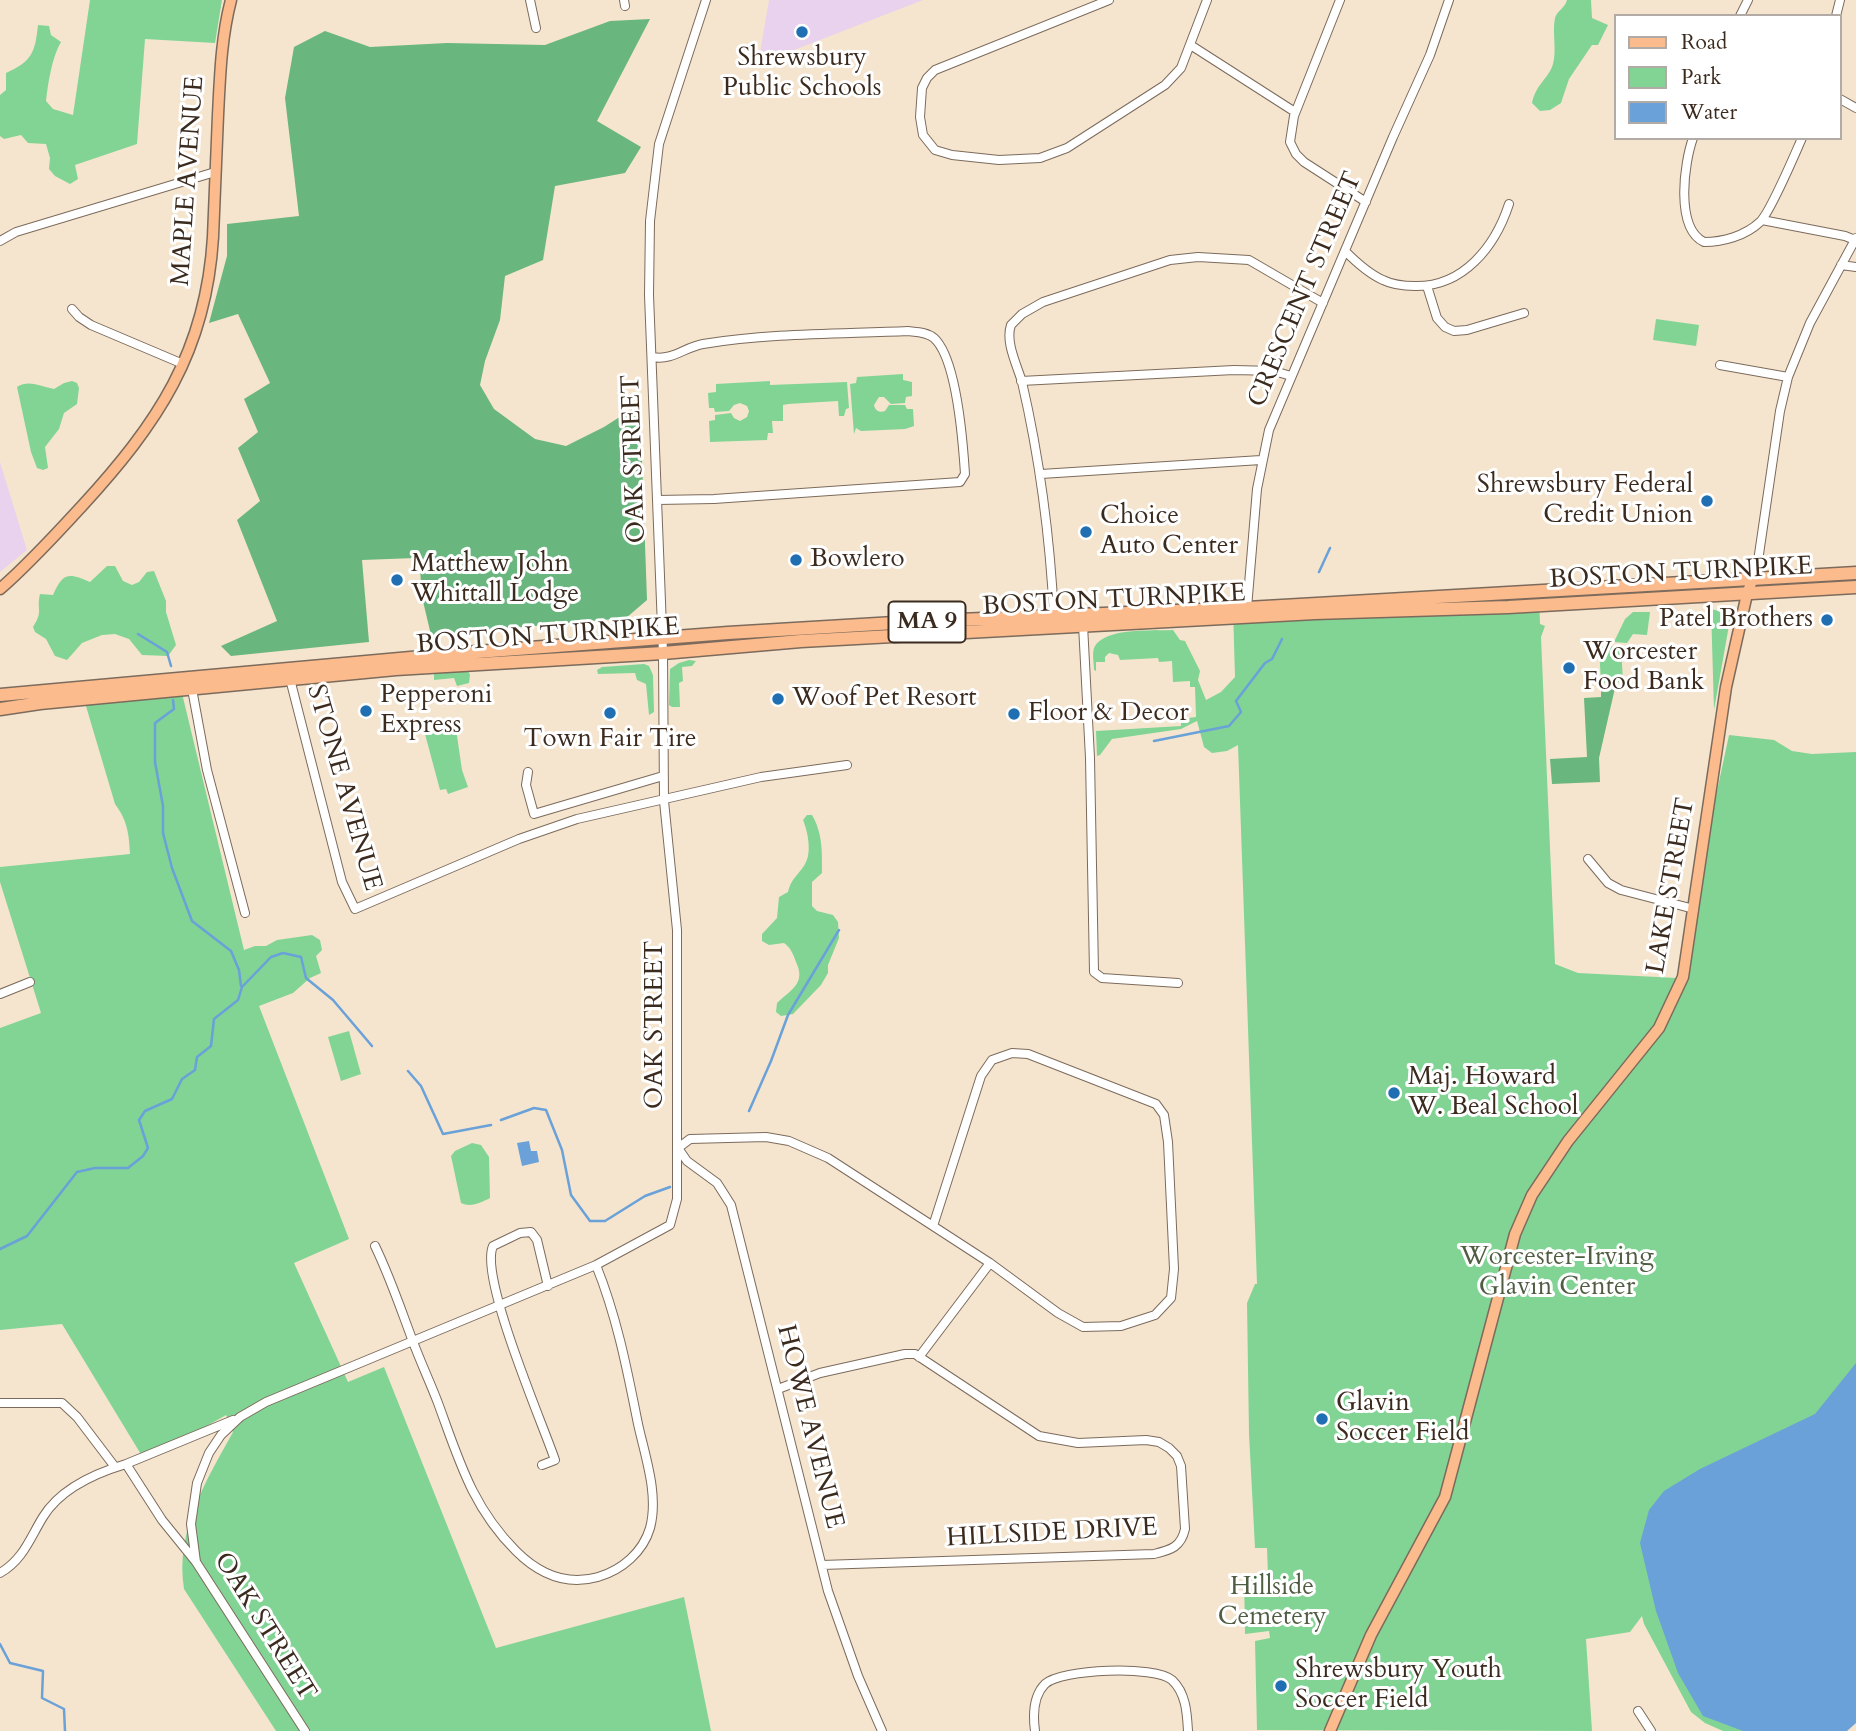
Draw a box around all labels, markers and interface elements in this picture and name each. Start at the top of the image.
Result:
legend [1615,14,1842,140]
marker: Shrewsbury Public Schools [794,24,810,40]
text: Road [1681,28,1727,57]
place label: Shrewsbury Public Schools [723,43,881,104]
text: Park [1681,63,1721,92]
street label: MAPLE AVENUE [166,75,212,287]
text: Water [1681,98,1737,127]
street label: CRESCENT STREET [1242,168,1370,412]
street label: OAK STREET [616,374,654,544]
place label: Shrewsbury Federal Credit Union [1477,470,1693,532]
marker: Shrewsbury Federal Credit Union [1699,493,1715,509]
place label: Choice Auto Center [1100,501,1238,562]
marker: Choice Auto Center [1078,524,1094,540]
place label: Bowlero [810,544,905,576]
place label: Matthew John Whittall Lodge [411,549,579,610]
marker: Bowlero [788,552,804,568]
street label: BOSTON TURNPIKE [1548,552,1814,596]
marker: Matthew John Whittall Lodge [389,572,405,588]
street label: BOSTON TURNPIKE [981,579,1247,623]
road number: MA 9 [888,602,965,642]
place label: Patel Brothers [1659,604,1813,636]
street label: BOSTON TURNPIKE [415,612,681,662]
marker: Patel Brothers [1819,612,1835,628]
place label: Worcester Food Bank [1583,637,1704,698]
marker: Worcester Food Bank [1561,660,1577,676]
place label: Pepperoni Express [380,680,492,742]
street label: STONE AVENUE [299,681,387,895]
place label: Woof Pet Resort [792,683,976,715]
marker: Woof Pet Resort [770,691,786,707]
place label: Floor & Decor [1028,698,1189,730]
marker: Pepperoni Express [358,703,374,719]
marker: Town Fair Tire [602,705,618,721]
marker: Floor & Decor [1006,706,1022,722]
place label: Town Fair Tire [523,724,697,756]
street label: LAKE STREET [1641,796,1703,976]
street label: OAK STREET [640,941,672,1109]
place label: Maj. Howard W. Beal School [1408,1062,1578,1124]
marker: Maj. Howard W. Beal School [1386,1085,1402,1101]
park label: Worcester-Irving Glavin Center [1460,1242,1654,1304]
street label: HOWE AVENUE [769,1322,849,1532]
place label: Glavin Soccer Field [1336,1388,1469,1450]
marker: Glavin Soccer Field [1314,1411,1330,1427]
street label: HILLSIDE DRIVE [946,1513,1158,1555]
street label: OAK STREET [206,1547,322,1707]
park label: Hillside Cemetery [1218,1572,1326,1634]
place label: Shrewsbury Youth Soccer Field [1295,1655,1502,1716]
marker: Shrewsbury Youth Soccer Field [1273,1678,1289,1694]

